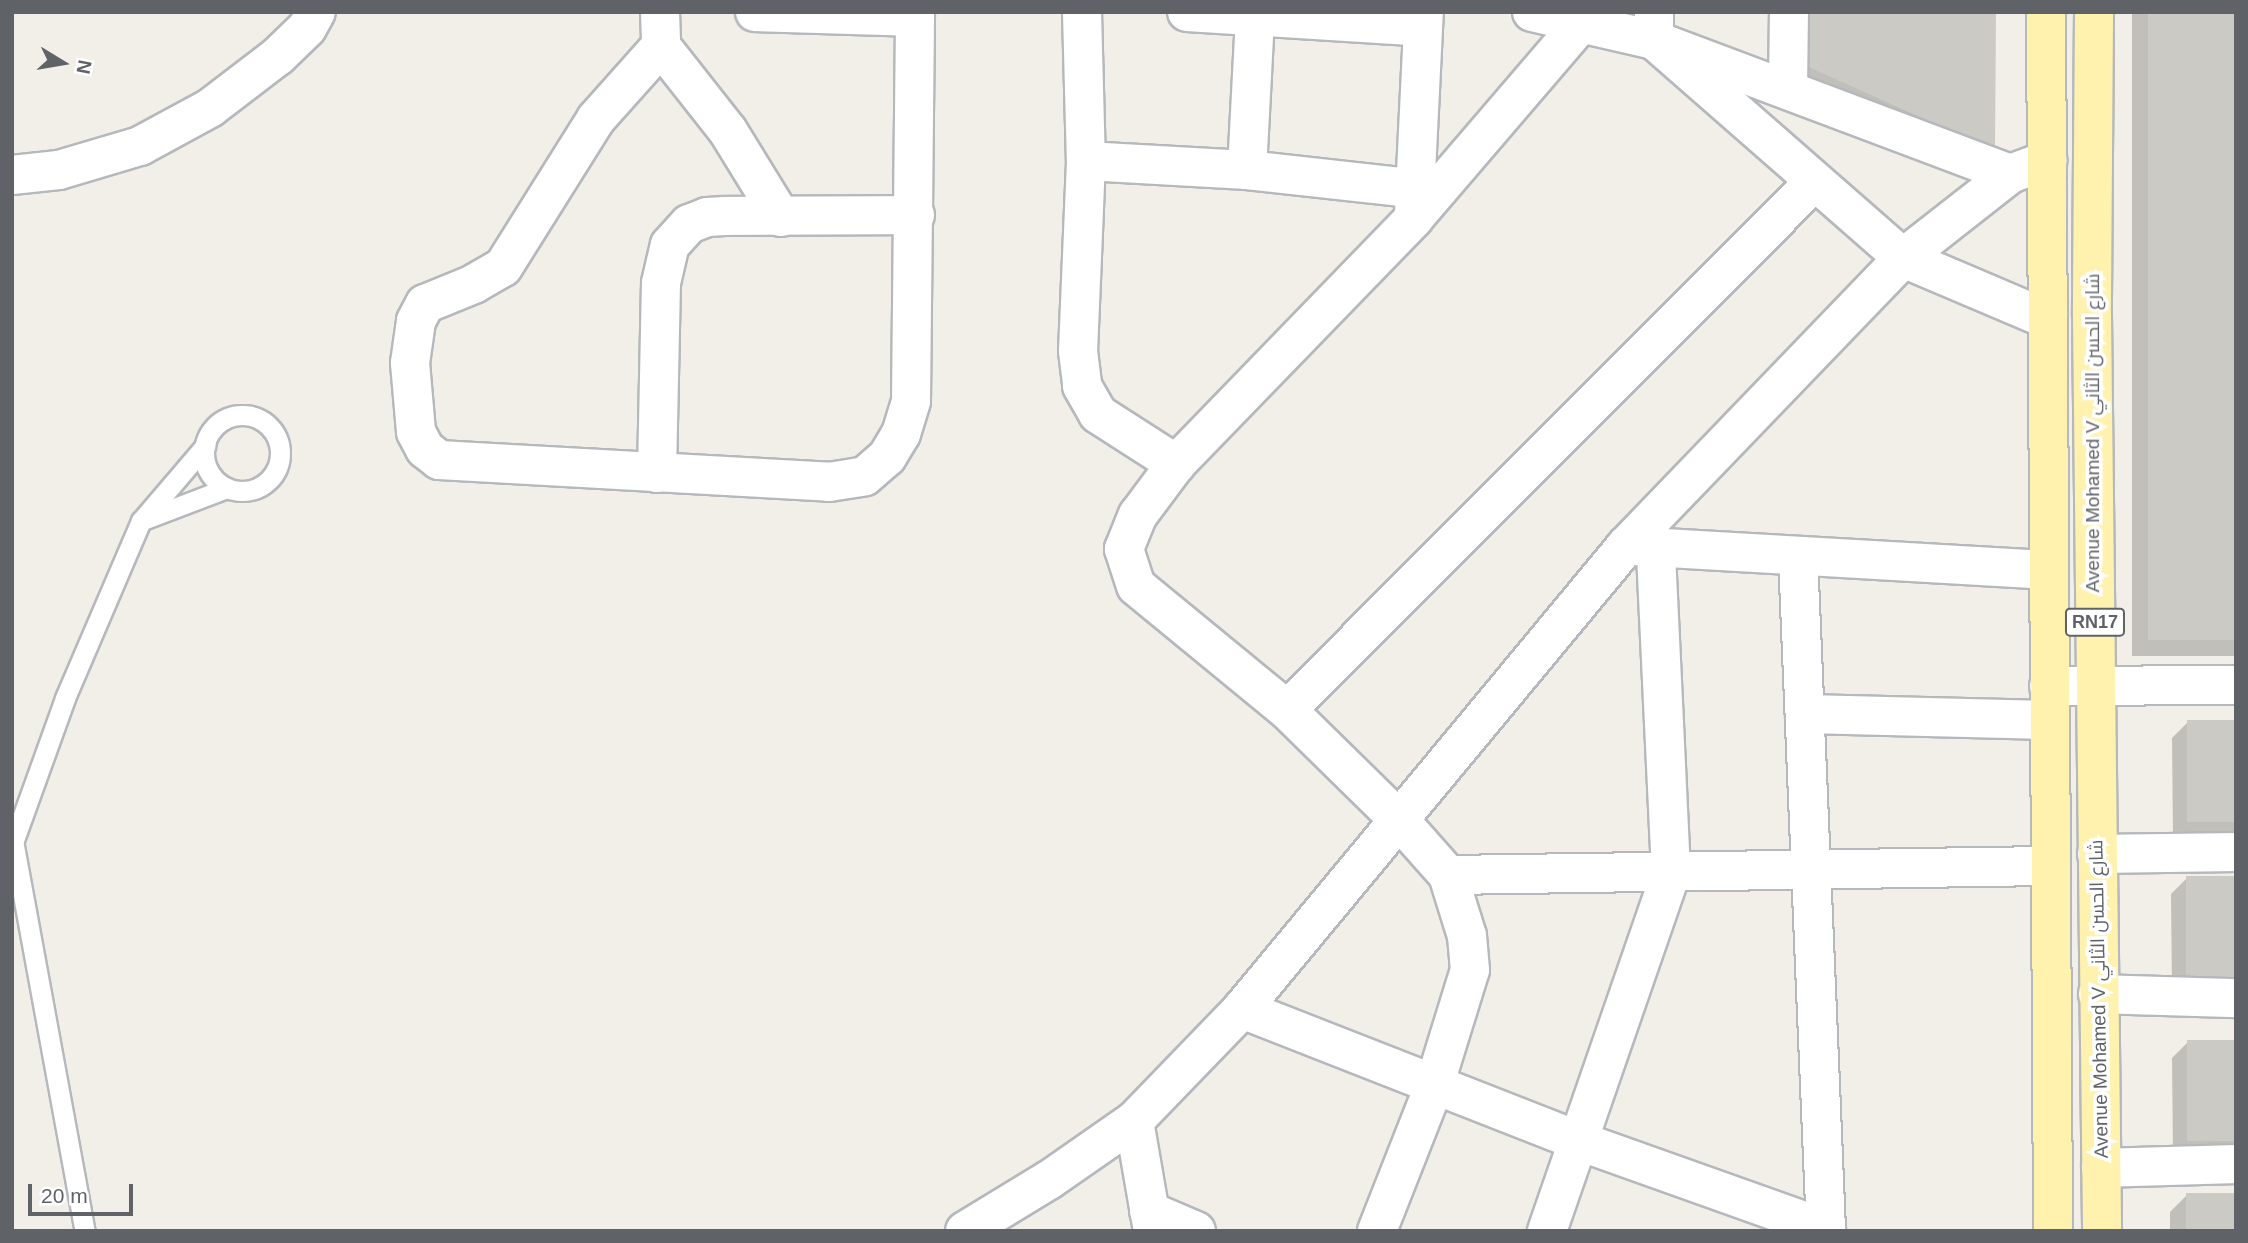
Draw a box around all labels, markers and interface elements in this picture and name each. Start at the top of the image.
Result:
north arrow [28,28,98,98]
text: N [72,58,96,76]
street label: Avenue Mohamed V شارع الحسن الثاني [2082,274,2104,592]
road number: RN17 [2064,608,2126,636]
street label: Avenue Mohamed V شارع الحسن الثاني [2085,839,2113,1159]
scale bar [32,1170,136,1214]
text: 20 m [41,1184,88,1207]

